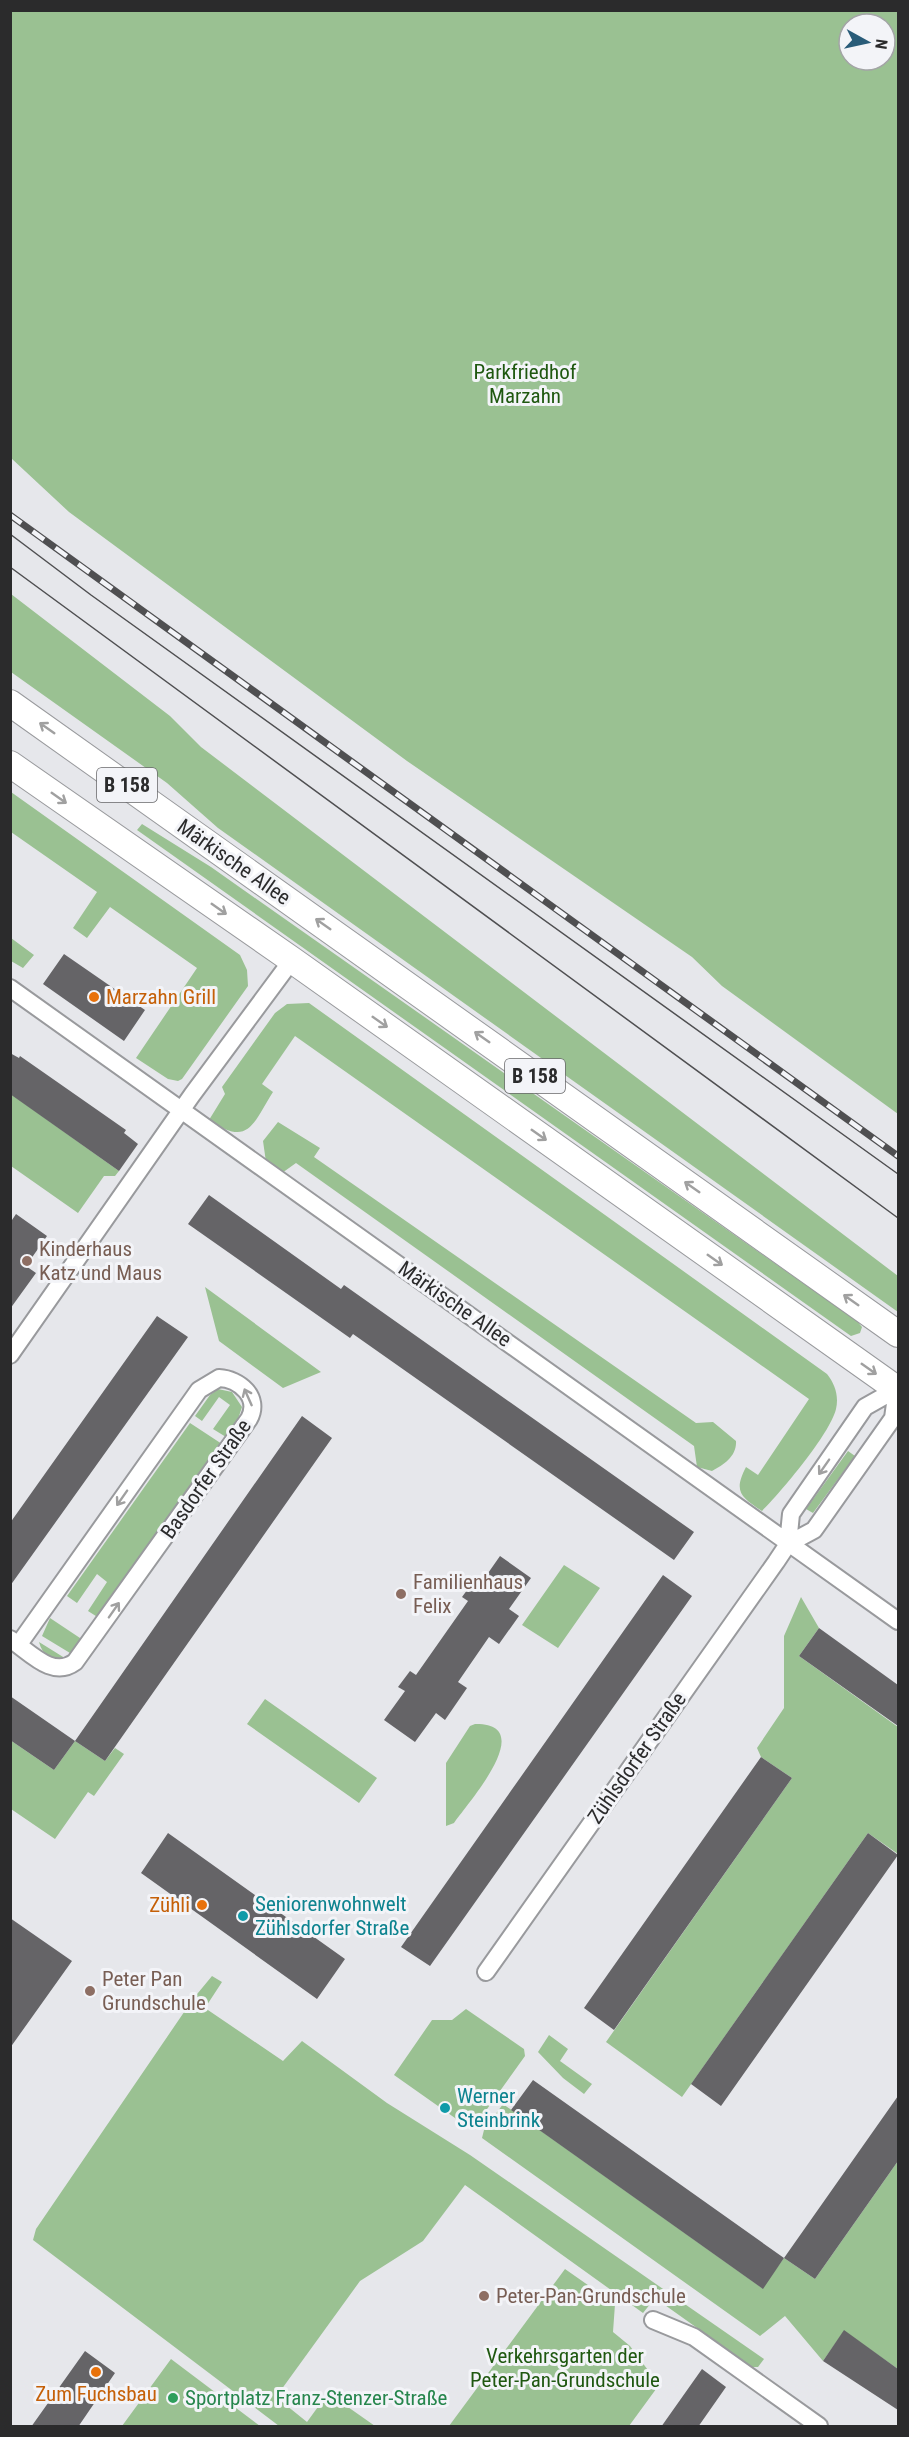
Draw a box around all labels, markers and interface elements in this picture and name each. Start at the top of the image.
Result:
north arrow [837,12,897,72]
text: N [871,38,891,50]
park label: Parkfriedhof Marzahn [474,360,577,408]
one-way arrow [39,722,55,734]
road number: B 158 [97,768,157,802]
one-way arrow [50,792,66,804]
street label: Märkische Allee [173,814,295,910]
one-way arrow [210,903,226,915]
one-way arrow [315,918,331,930]
place label: Marzahn Grill [106,985,216,1009]
marker: Marzahn Grill [87,990,101,1004]
one-way arrow [371,1016,387,1028]
one-way arrow [474,1031,490,1043]
road number: B 158 [505,1059,565,1093]
one-way arrow [530,1128,546,1141]
one-way arrow [684,1181,700,1193]
place label: Kinderhaus Katz und Maus [39,1237,162,1285]
one-way arrow [706,1253,722,1266]
marker: Kinderhaus Katz und Maus [20,1254,34,1268]
street label: Märkische Allee [394,1256,516,1352]
one-way arrow [843,1294,859,1306]
one-way arrow [860,1363,877,1375]
one-way arrow [242,1388,253,1406]
street label: Basdorfer Straße [156,1415,256,1543]
one-way arrow [818,1458,830,1474]
one-way arrow [116,1490,128,1506]
place label: Familienhaus Felix [413,1570,523,1618]
marker: Familienhaus Felix [394,1587,408,1601]
one-way arrow [108,1602,120,1619]
street label: Zühlsdorfer Straße [583,1688,691,1828]
place label: Seniorenwohnwelt Zühlsdorfer Straße [255,1892,410,1940]
place label: Zühli [149,1893,190,1917]
marker: Zühli [195,1898,209,1912]
marker: Seniorenwohnwelt Zühlsdorfer Straße [236,1909,250,1923]
place label: Peter Pan Grundschule [102,1967,206,2015]
marker: Peter Pan Grundschule [83,1984,97,1998]
place label: Werner Steinbrink [457,2084,541,2132]
marker: Werner Steinbrink [438,2101,452,2115]
place label: Peter-Pan-Grundschule [496,2284,686,2308]
marker: Peter-Pan-Grundschule [477,2289,491,2303]
park label: Verkehrsgarten der Peter-Pan-Grundschule [470,2344,660,2392]
marker: Zum Fuchsbau [89,2365,103,2379]
place label: Zum Fuchsbau [35,2382,157,2406]
place label: Sportplatz Franz-Stenzer-Straße [185,2386,448,2410]
marker: Sportplatz Franz-Stenzer-Straße [166,2391,180,2405]

